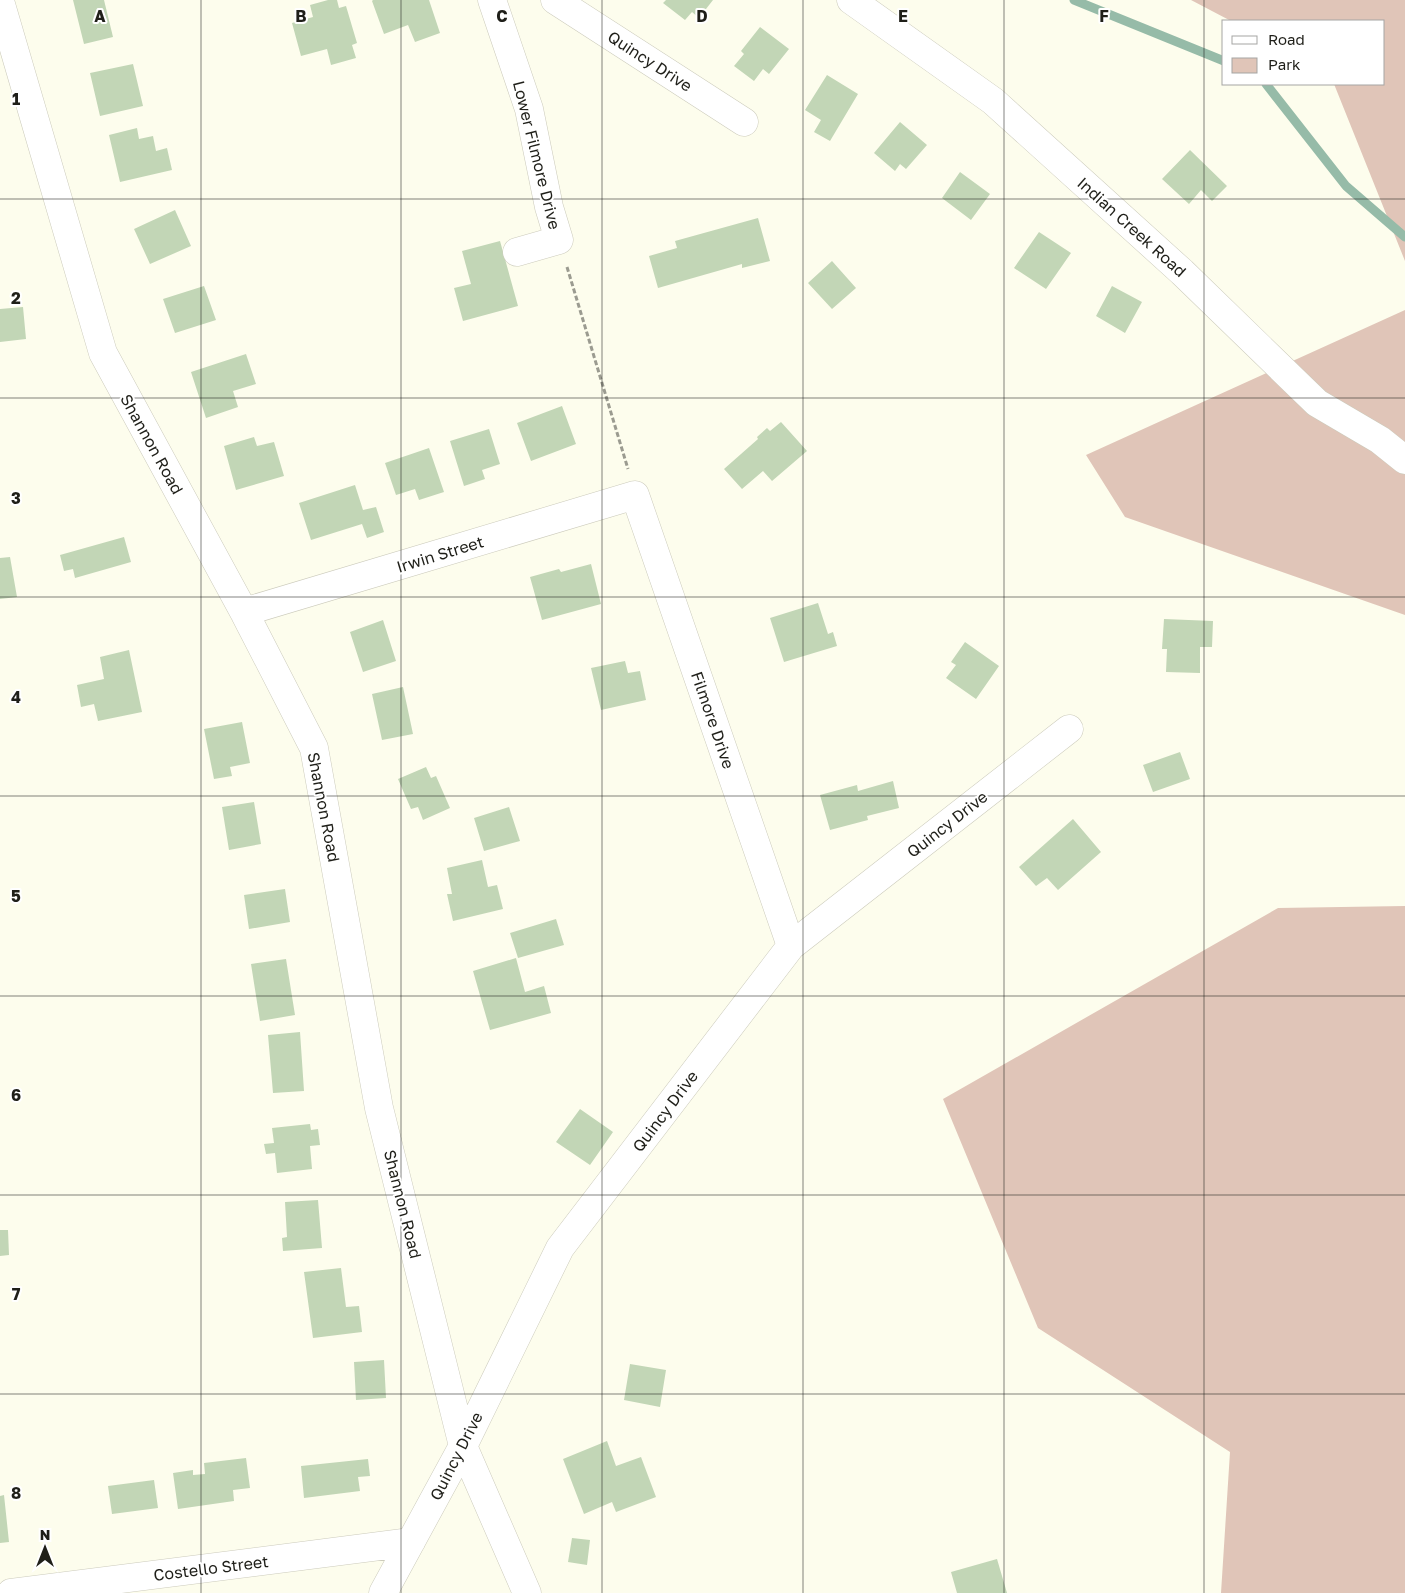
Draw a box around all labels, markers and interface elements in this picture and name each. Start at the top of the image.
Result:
text: A [94,6,106,26]
text: B [295,6,307,26]
text: C [496,6,508,26]
text: D [696,6,708,26]
text: E [898,6,908,26]
text: F [1099,6,1109,26]
legend [1222,20,1385,85]
street label: Quincy Drive [604,26,696,96]
text: Road [1268,30,1305,48]
text: Park [1268,55,1301,73]
street label: Lower Filmore Drive [509,79,565,231]
text: 1 [12,89,20,109]
street label: Indian Creek Road [1073,173,1191,281]
text: 2 [11,288,21,308]
street label: Shannon Road [116,390,188,498]
text: 3 [11,488,21,508]
street label: Irwin Street [394,531,486,577]
street label: Filmore Drive [687,669,739,771]
text: 4 [11,687,21,707]
street label: Shannon Road [304,750,344,864]
street label: Quincy Drive [903,786,991,862]
text: 5 [11,886,21,906]
street label: Quincy Drive [628,1066,702,1156]
text: 6 [11,1085,21,1105]
street label: Shannon Road [380,1148,426,1260]
text: 7 [12,1284,21,1304]
street label: Quincy Drive [425,1408,487,1504]
text: 8 [11,1483,21,1503]
north arrow [20,1523,70,1573]
text: N [40,1526,50,1543]
street label: Costello Street [152,1551,270,1585]

